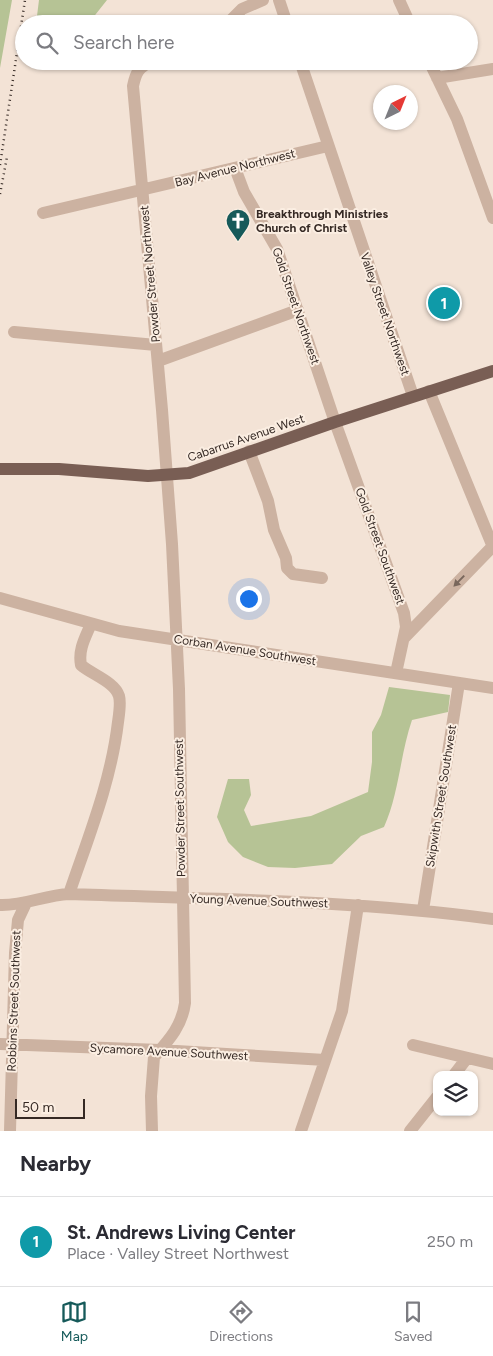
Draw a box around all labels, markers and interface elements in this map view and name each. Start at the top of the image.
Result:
search box [15,15,478,70]
icon: search [33,29,61,57]
text: Search here [73,31,175,54]
north arrow [373,85,418,130]
street label: Bay Avenue Northwest [173,146,297,190]
street label: Powder Street Northwest [137,204,163,343]
place label: Breakthrough Ministries Church of Christ [256,207,388,235]
church icon: Breakthrough Ministries Church of Christ [225,208,251,242]
street label: Gold Street Northwest [269,246,323,367]
street label: Valley Street Northwest [357,251,413,378]
pin: 1 [428,284,460,322]
street label: Cabarrus Avenue West [186,411,307,465]
street label: Gold Street Southwest [352,486,408,607]
one-way arrow [453,575,465,587]
your location [236,586,262,612]
street label: Corban Avenue Southwest [173,632,318,668]
street label: Skipwith Street Southwest [423,723,459,868]
street label: Powder Street Southwest [172,738,188,877]
street label: Young Avenue Southwest [190,892,329,910]
street label: Robbins Street Southwest [5,930,23,1072]
street label: Sycamore Avenue Southwest [89,1041,249,1063]
map controls [433,1071,478,1116]
button: layers [433,1071,478,1116]
scale bar [15,1096,85,1119]
text: 50 m [22,1099,54,1116]
text: Nearby [20,1151,91,1176]
text: St. Andrews Living Center [67,1221,295,1244]
text: 1 [33,1232,39,1251]
text: 250 m [427,1232,473,1251]
text: Place · Valley Street Northwest [67,1244,289,1263]
tab: Map [60,1298,88,1345]
tab: Directions [209,1298,273,1345]
tab: Saved [394,1298,433,1345]

